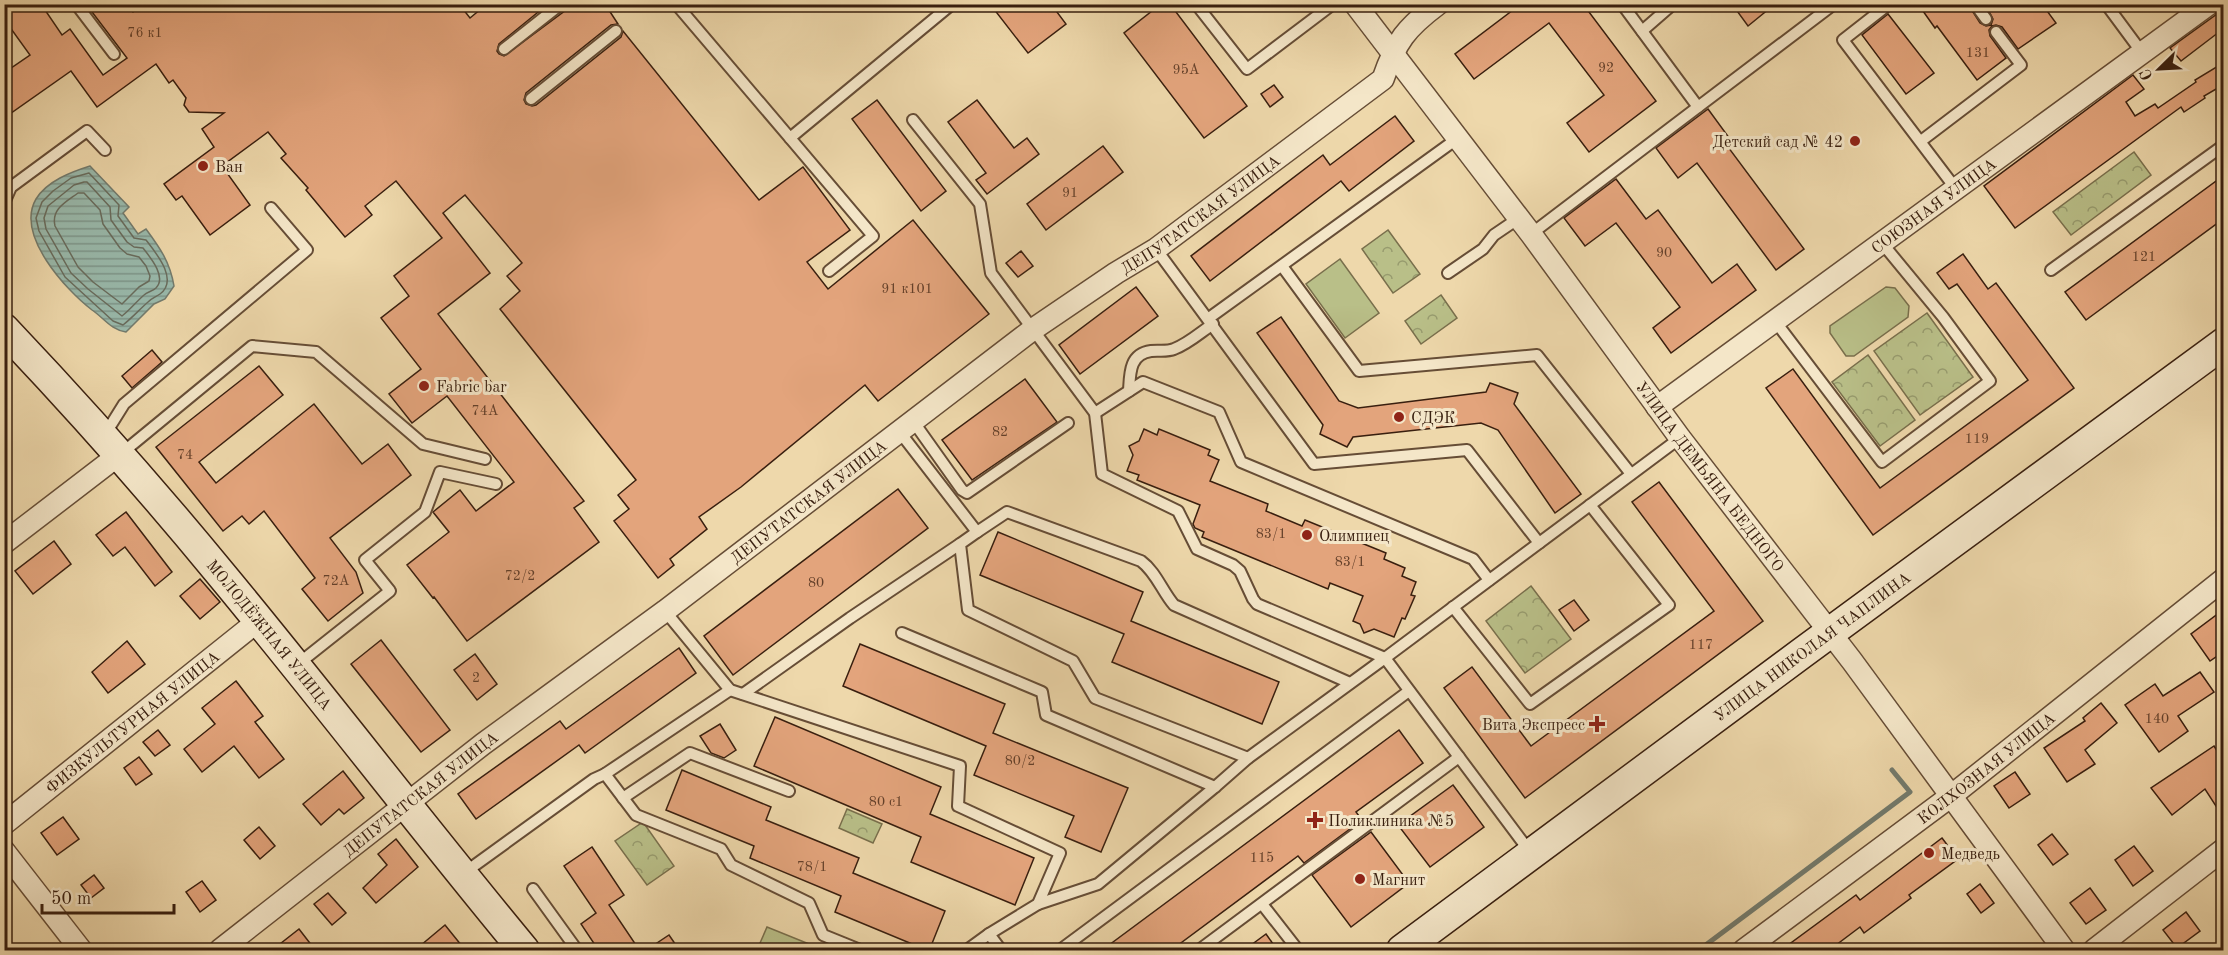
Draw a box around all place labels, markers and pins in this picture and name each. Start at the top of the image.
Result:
marker: Детский сад № 42 [1848,134,1862,148]
place label: Детский сад № 42 [1712,135,1843,151]
marker: Ван [196,159,210,173]
place label: Ван [215,160,243,176]
marker: Fabric bar [417,379,431,393]
place label: Fabric bar [436,380,507,396]
marker: СДЭК [1392,410,1406,424]
place label: СДЭК [1411,411,1456,427]
marker: Олимпиец [1300,528,1314,542]
place label: Олимпиец [1319,529,1389,545]
marker: Вита Экспресс [1590,717,1604,731]
place label: Вита Экспресс [1482,718,1585,734]
marker: Поликлиника №5 [1306,811,1324,829]
place label: Поликлиника №5 [1328,814,1454,830]
marker: Медведь [1922,846,1936,860]
place label: Медведь [1941,847,2000,863]
marker: Магнит [1353,872,1367,886]
place label: Магнит [1372,873,1425,889]

